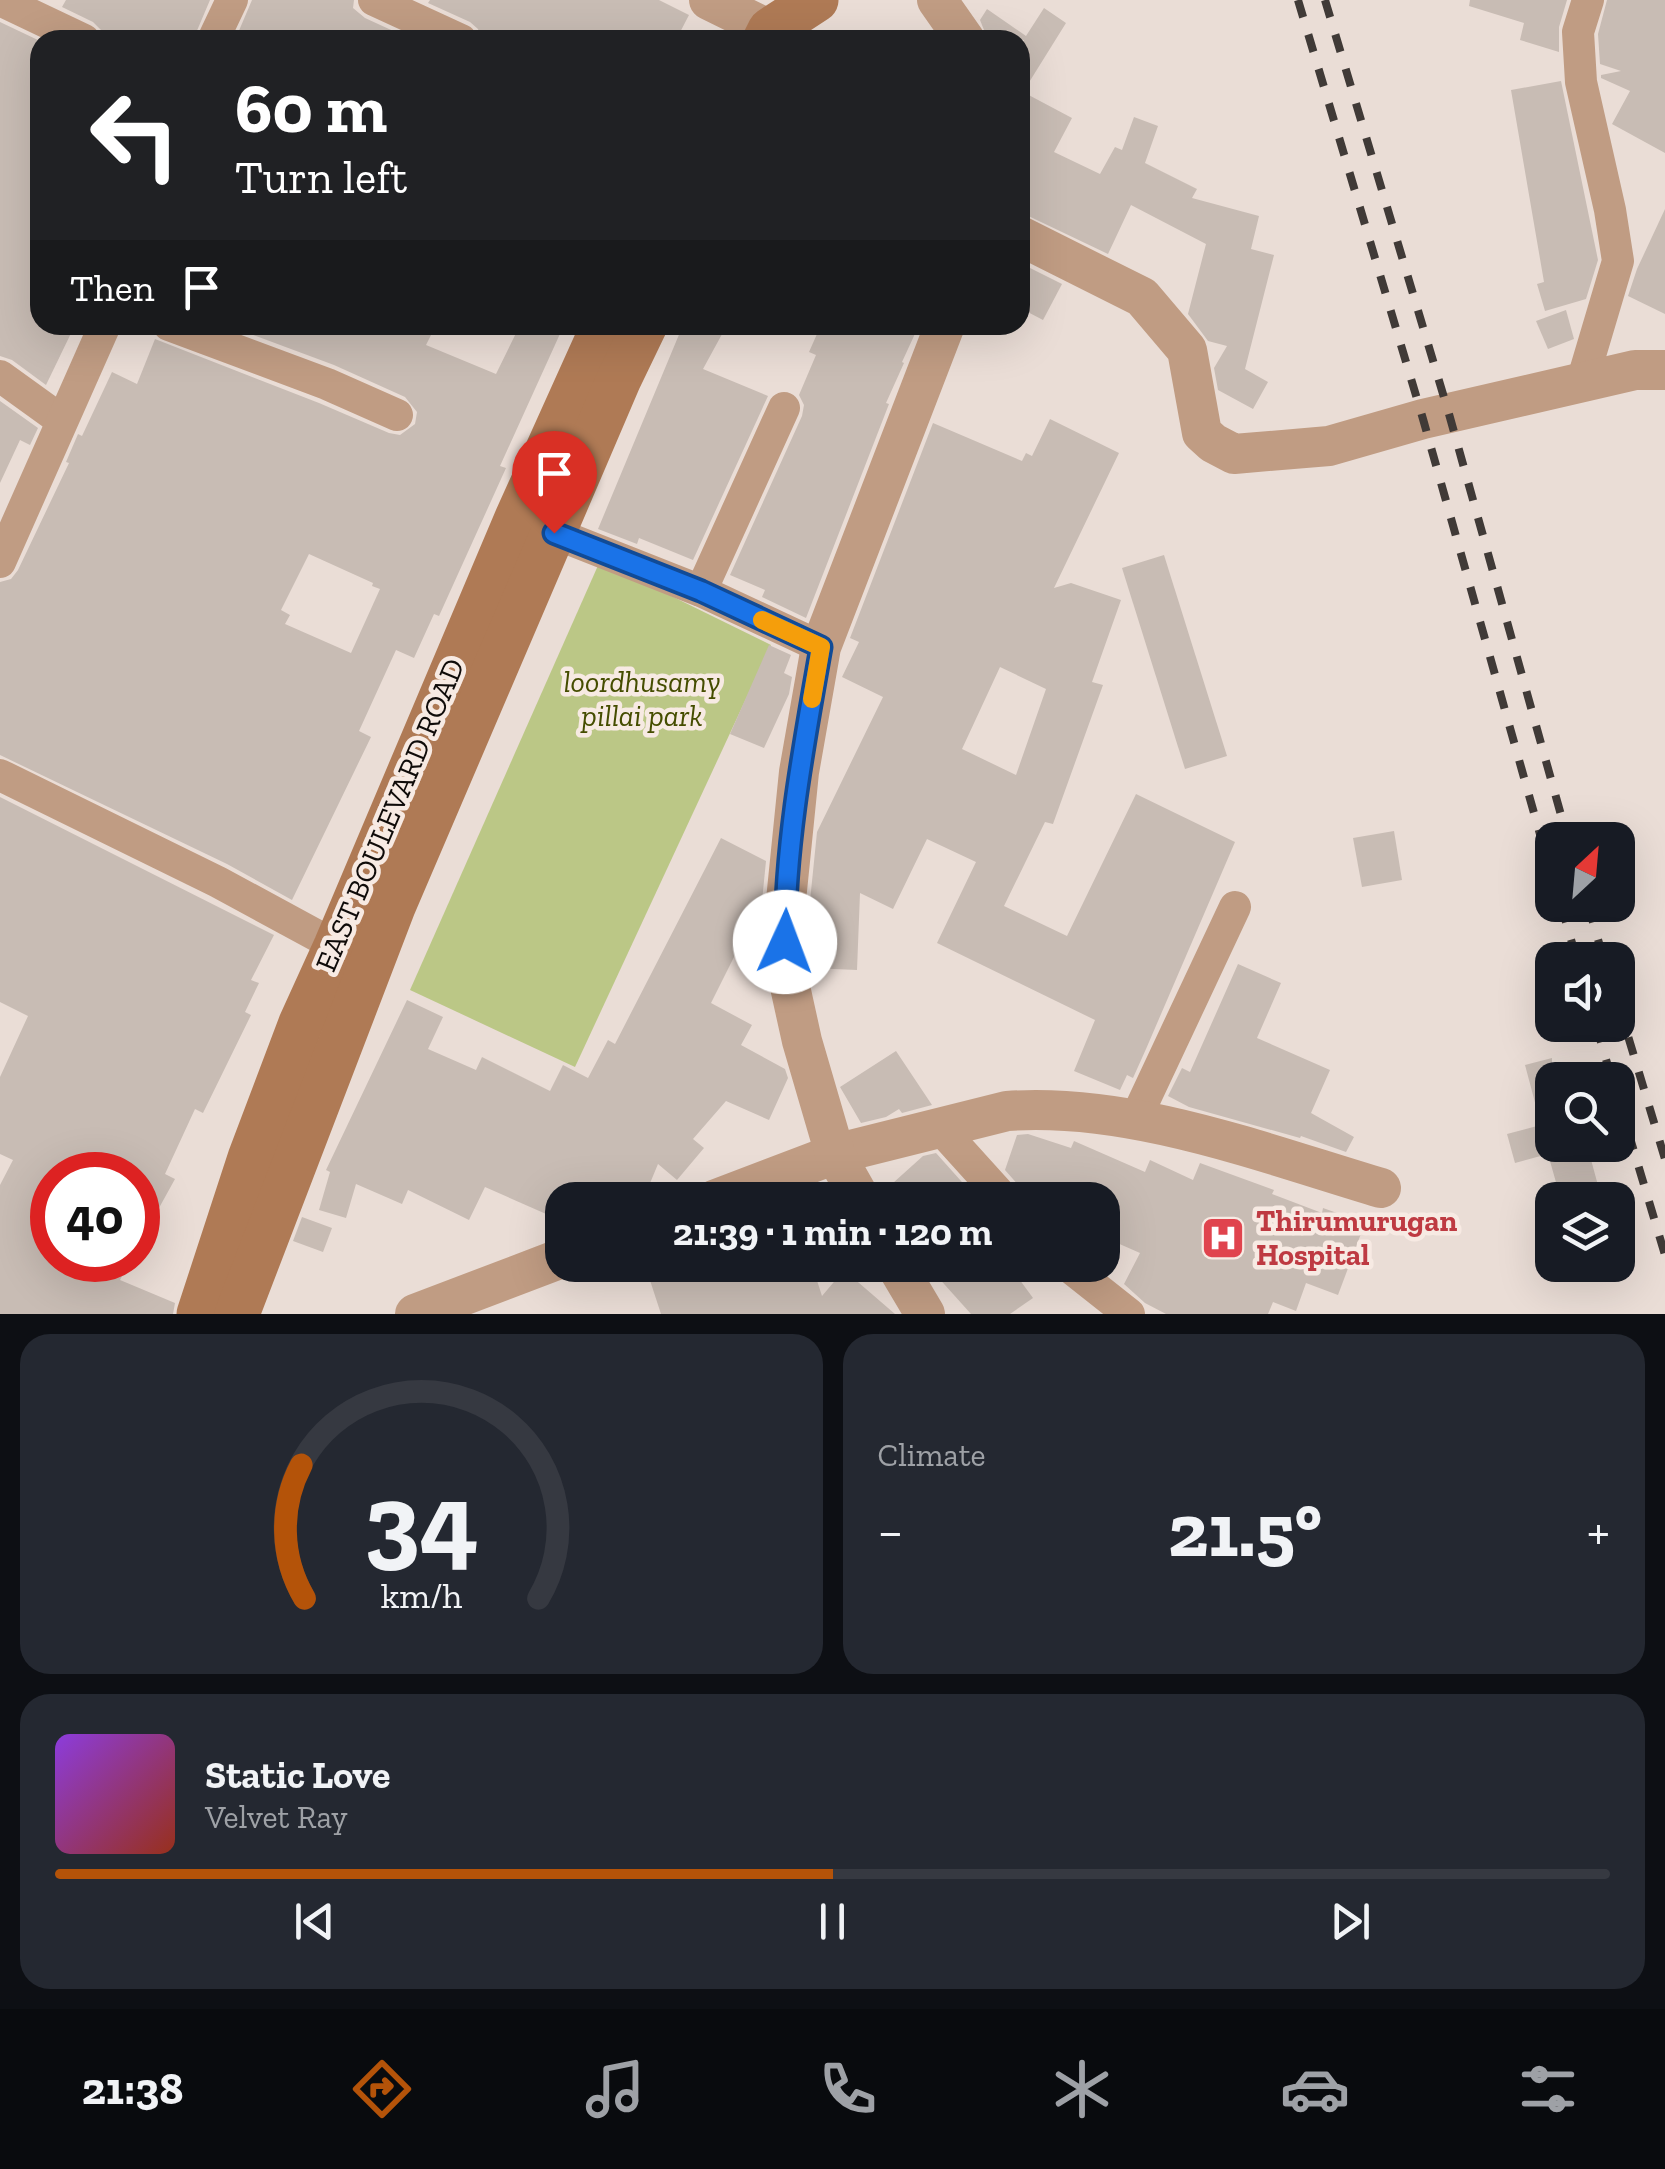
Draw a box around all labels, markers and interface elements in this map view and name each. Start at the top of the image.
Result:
text: 60 m [235,66,387,150]
icon: left [70,70,200,200]
text: Turn left [235,151,407,205]
icon: arrive [174,260,229,315]
text: Then [70,265,154,311]
pin [512,431,597,534]
icon: arrive [527,446,582,501]
street label: EAST BOULEVARD ROAD [308,653,472,977]
park label: loordhusamy pillai park [563,664,721,734]
north arrow [1535,822,1635,922]
map controls [1535,822,1635,1282]
position arrow [733,890,837,994]
button: sound [1535,942,1635,1042]
button: search [1535,1062,1635,1162]
speed limit sign: 40 [30,1152,160,1282]
button: layers [1535,1182,1635,1282]
place label: Thirumurugan Hospital [1256,1203,1458,1273]
text: 21:39 · 1 min · 120 m [673,1209,992,1255]
hospital icon: Thirumurugan Hospital [1200,1215,1246,1261]
text: Climate [878,1436,986,1474]
text: 34 [364,1458,479,1583]
text: 21.5° [1168,1485,1322,1575]
text: − [878,1498,903,1564]
text: + [1587,1498,1610,1564]
text: km/h [380,1574,462,1617]
text: Static Love [205,1752,390,1798]
text: Velvet Ray [205,1798,348,1836]
icon: previous [287,1894,342,1949]
icon: pause [805,1894,860,1949]
icon: next [1323,1894,1378,1949]
icon: directions [347,2054,417,2124]
icon: music [580,2054,650,2124]
icon: phone [813,2054,883,2124]
icon: climate [1047,2054,1117,2124]
icon: car [1280,2054,1350,2124]
icon: filters [1513,2054,1583,2124]
text: 21:38 [82,2062,183,2116]

